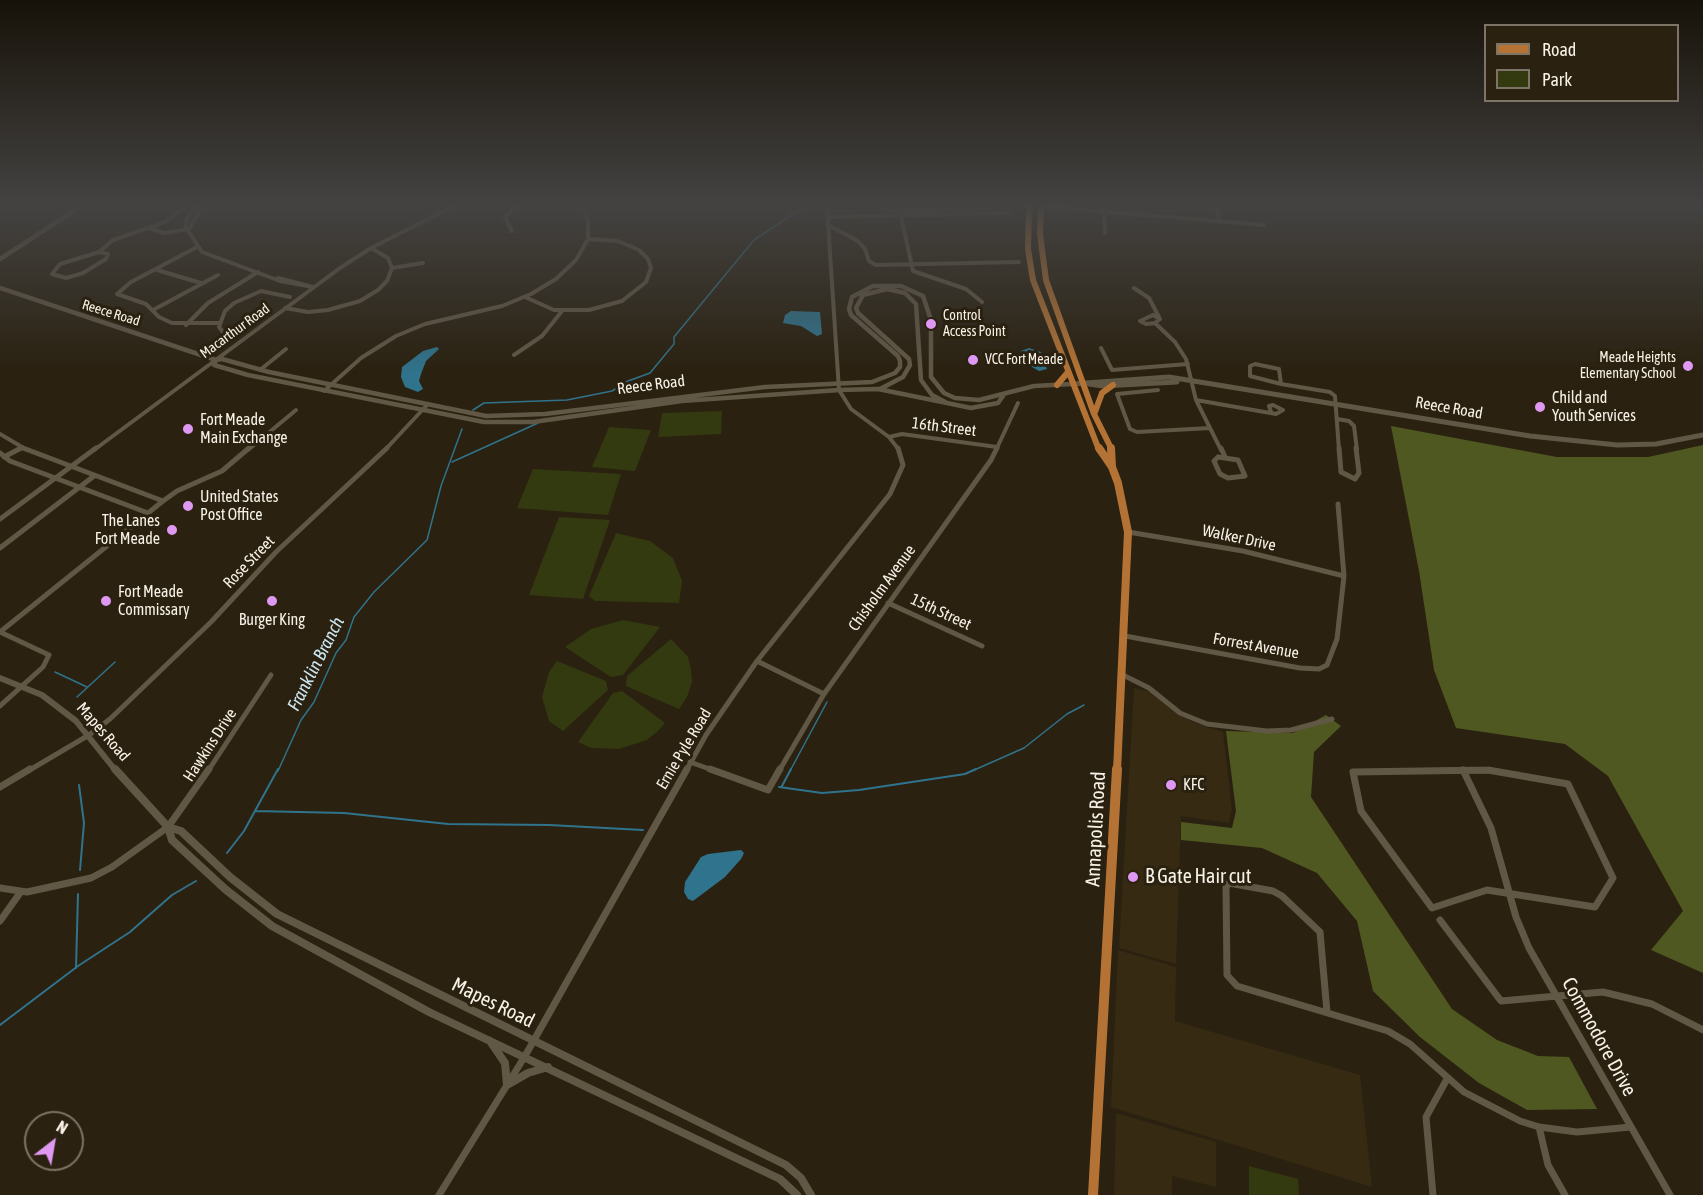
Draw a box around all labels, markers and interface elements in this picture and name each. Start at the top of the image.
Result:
legend [1484,24,1679,102]
text: Road [1542,39,1576,60]
text: Park [1542,69,1572,90]
street label: Reece Road [80,296,142,330]
street label: Macarthur Road [197,300,273,362]
place label: Control Access Point [943,308,1006,340]
marker: Control Access Point [924,317,938,331]
place label: Meade Heights Elementary School [1580,350,1676,382]
place label: VCC Fort Meade [985,352,1063,368]
marker: VCC Fort Meade [966,353,980,367]
marker: Meade Heights Elementary School [1681,359,1695,373]
street label: Reece Road [616,371,686,399]
place label: Child and Youth Services [1552,388,1636,426]
street label: Reece Road [1414,393,1484,423]
marker: Child and Youth Services [1533,400,1547,414]
place label: Fort Meade Main Exchange [200,410,288,448]
street label: 16th Street [911,414,977,440]
marker: Fort Meade Main Exchange [181,422,195,436]
place label: United States Post Office [200,487,278,525]
marker: United States Post Office [181,499,195,513]
place label: The Lanes Fort Meade [95,511,160,549]
street label: Walker Drive [1200,521,1278,555]
marker: The Lanes Fort Meade [165,523,179,537]
street label: Rose Street [219,532,279,592]
street label: Chisholm Avenue [844,541,920,635]
place label: Fort Meade Commissary [118,582,189,620]
street label: 15th Street [908,590,974,634]
marker: Fort Meade Commissary [99,594,113,608]
marker: Burger King [265,594,279,608]
place label: Burger King [239,610,305,630]
water label: Franklin Branch [283,613,349,715]
street label: Forrest Avenue [1211,629,1301,663]
street label: Mapes Road [72,699,134,765]
street label: Hawkins Drive [179,705,241,785]
street label: Ernie Pyle Road [652,705,716,793]
street label: Annapolis Road [1081,771,1111,887]
place label: KFC [1183,775,1204,795]
marker: KFC [1164,778,1178,792]
place label: B Gate Hair cut [1145,865,1251,889]
marker: B Gate Hair cut [1126,870,1140,884]
street label: Mapes Road [448,973,538,1033]
street label: Commodore Drive [1557,973,1641,1101]
north arrow [24,1111,84,1171]
text: N [54,1117,71,1137]

